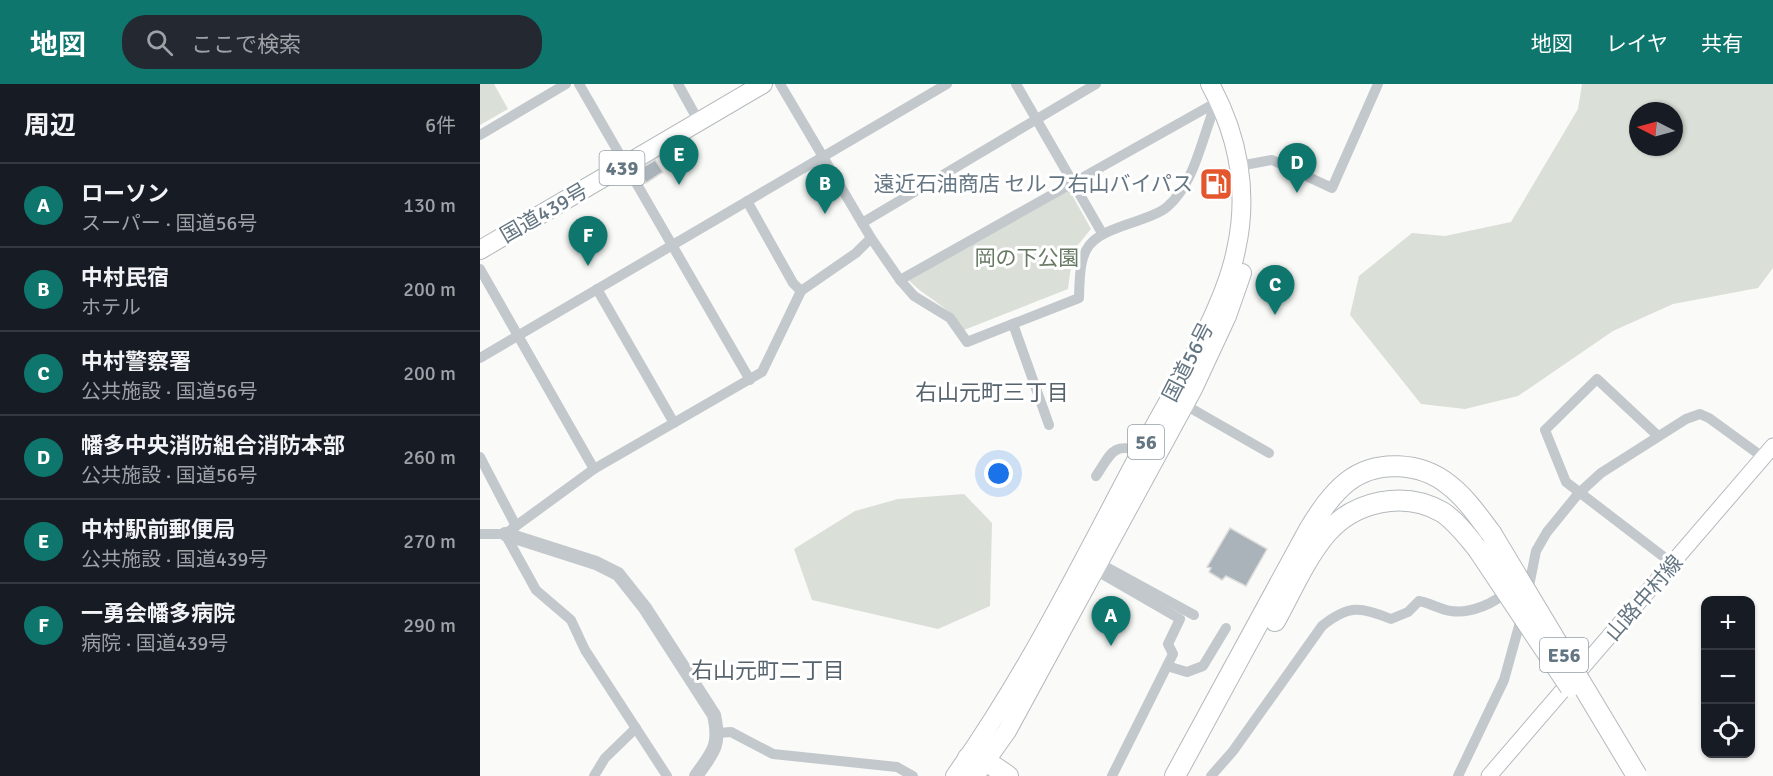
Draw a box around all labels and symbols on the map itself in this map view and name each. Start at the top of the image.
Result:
north arrow [1629,102,1683,156]
pin: E [660,135,698,185]
pin: D [1278,144,1316,193]
road number: 439 [600,151,644,185]
pin: B [806,164,844,214]
fuel station icon: 遠近石油商店 セルフ右山バイパス [1198,166,1234,202]
place label: 遠近石油商店 セルフ右山バイパス [874,171,1193,197]
street label: 国道439号 [495,177,593,249]
pin: F [568,216,608,266]
park label: 岡の下公園 [975,245,1080,271]
pin: C [1256,266,1294,315]
street label: 国道56号 [1157,318,1219,406]
district label: 右山元町三丁目 [915,379,1069,406]
road number: 56 [1128,425,1164,459]
your location [984,459,1013,488]
street label: 山路中村線 [1600,550,1688,646]
pin: A [1092,596,1130,646]
road number: E56 [1540,638,1588,672]
district label: 右山元町二丁目 [691,657,845,684]

